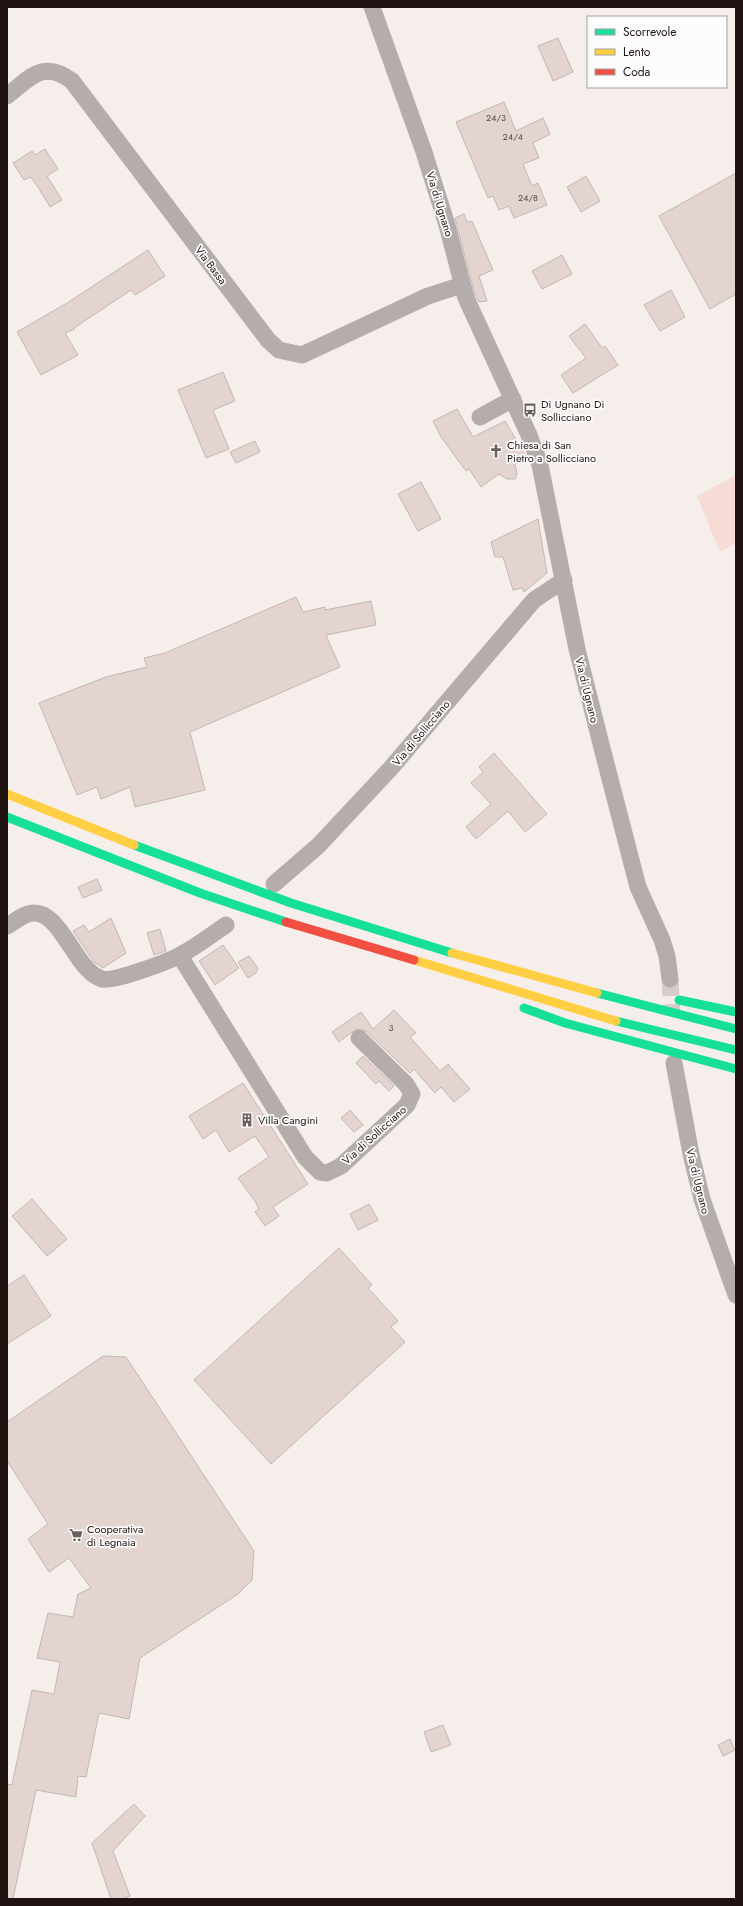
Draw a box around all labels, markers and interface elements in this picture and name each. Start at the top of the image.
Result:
legend [587,16,727,88]
text: Scorrevole [623,23,677,41]
text: Lento [623,43,651,61]
text: Coda [623,63,651,81]
house number: 24/3 [486,111,506,124]
house number: 24/4 [503,130,523,143]
street label: Via di Ugnano [423,170,457,238]
house number: 24/8 [518,191,538,204]
street label: Via Bassa [191,242,231,288]
place label: Di Ugnano Di Sollicciano [541,396,604,425]
bus stop icon: Di Ugnano Di Sollicciano [522,402,538,418]
place label: Chiesa di San Pietro a Sollicciano [507,437,596,466]
church icon: Chiesa di San Pietro a Sollicciano [488,443,504,459]
street label: Via di Ugnano [571,655,603,725]
street label: Via di Sollicciano [389,697,453,769]
house number: 3 [389,1021,394,1034]
street label: Via di Sollicciano [338,1102,410,1168]
building icon: Villa Cangini [239,1112,255,1128]
place label: Villa Cangini [258,1112,318,1128]
street label: Via di Ugnano [682,1146,714,1216]
place label: Cooperativa di Legnaia [87,1521,143,1550]
supermarket icon: Cooperativa di Legnaia [68,1527,84,1543]

